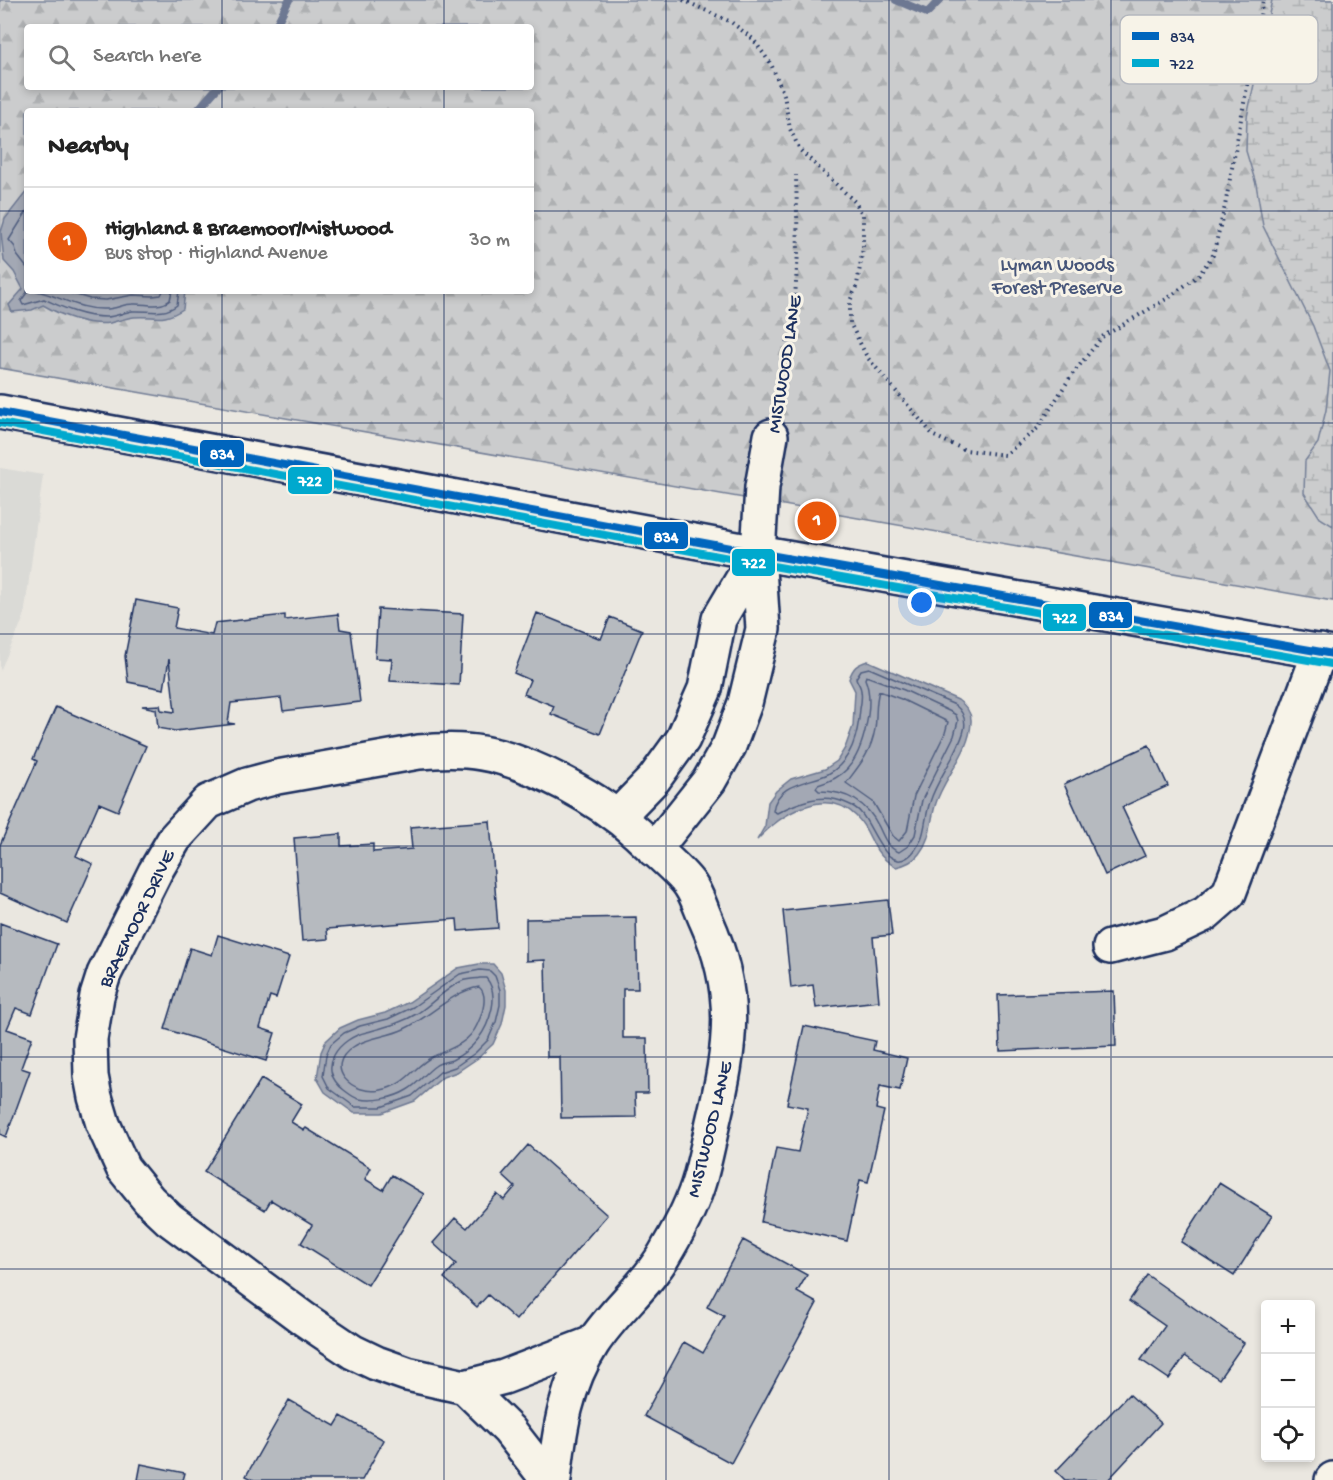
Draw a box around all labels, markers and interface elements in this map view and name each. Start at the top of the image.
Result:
legend [1120,15,1318,84]
search box [24,24,534,90]
text: 834 [1170,30,1195,49]
icon: search [45,41,78,74]
text: Search here [93,44,201,70]
text: 722 [1169,57,1194,76]
text: Nearby [48,132,129,163]
text: Highland & Braemoor/Mistwood [105,217,392,243]
text: 1 [63,230,72,253]
text: 30 m [469,230,510,253]
text: Bus stop · Highland Avenue [105,243,328,266]
park label: Lyman Woods Forest Preserve [991,255,1123,301]
street label: MISTWOOD LANE [764,293,809,435]
line badge: 834 [199,439,245,468]
text: 834 [210,447,235,466]
line badge: 722 [287,466,333,495]
text: 722 [297,474,322,493]
pin: 1 [798,498,836,544]
line badge: 834 [643,521,689,550]
text: 834 [654,530,679,549]
line badge: 722 [731,548,776,577]
text: 722 [741,556,766,575]
your location [907,588,936,617]
line badge: 834 [1088,601,1133,629]
line badge: 722 [1042,603,1087,632]
text: 834 [1099,609,1124,628]
text: 722 [1052,611,1077,630]
street label: BRAEMOOR DRIVE [94,846,182,993]
street label: MISTWOOD LANE [683,1058,740,1200]
map controls [1261,1300,1315,1462]
button: + [1261,1300,1315,1354]
button: − [1261,1354,1315,1408]
button: locate [1261,1408,1315,1462]

